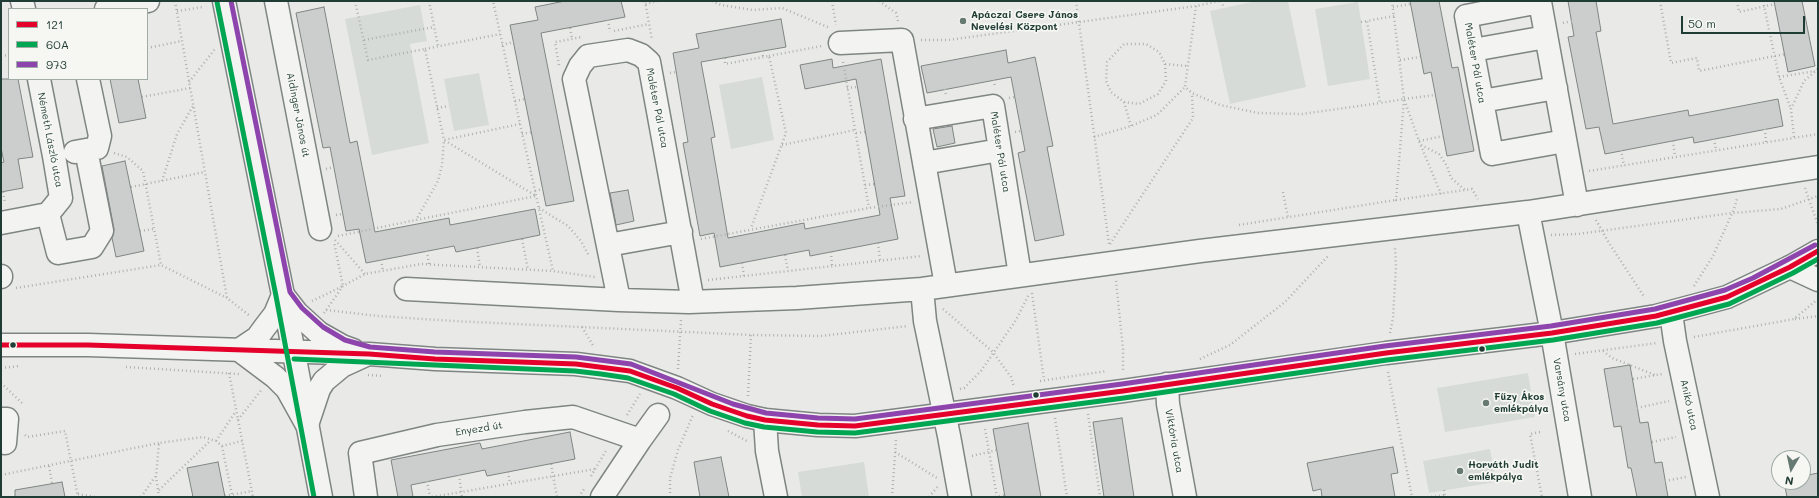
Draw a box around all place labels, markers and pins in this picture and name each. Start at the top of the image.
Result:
place label: Apáczai Csere János Nevelési Központ [971,9,1078,32]
marker: Apáczai Csere János Nevelési Központ [958,16,968,26]
unlabelled marker [8,340,18,350]
unlabelled marker [1477,344,1487,354]
unlabelled marker [1031,390,1041,400]
place label: Fűzy Ákos emlékpálya [1494,391,1549,414]
marker: Fűzy Ákos emlékpálya [1481,398,1491,408]
place label: Horváth Judit emlékpálya [1468,459,1539,482]
marker: Horváth Judit emlékpálya [1455,466,1465,476]

